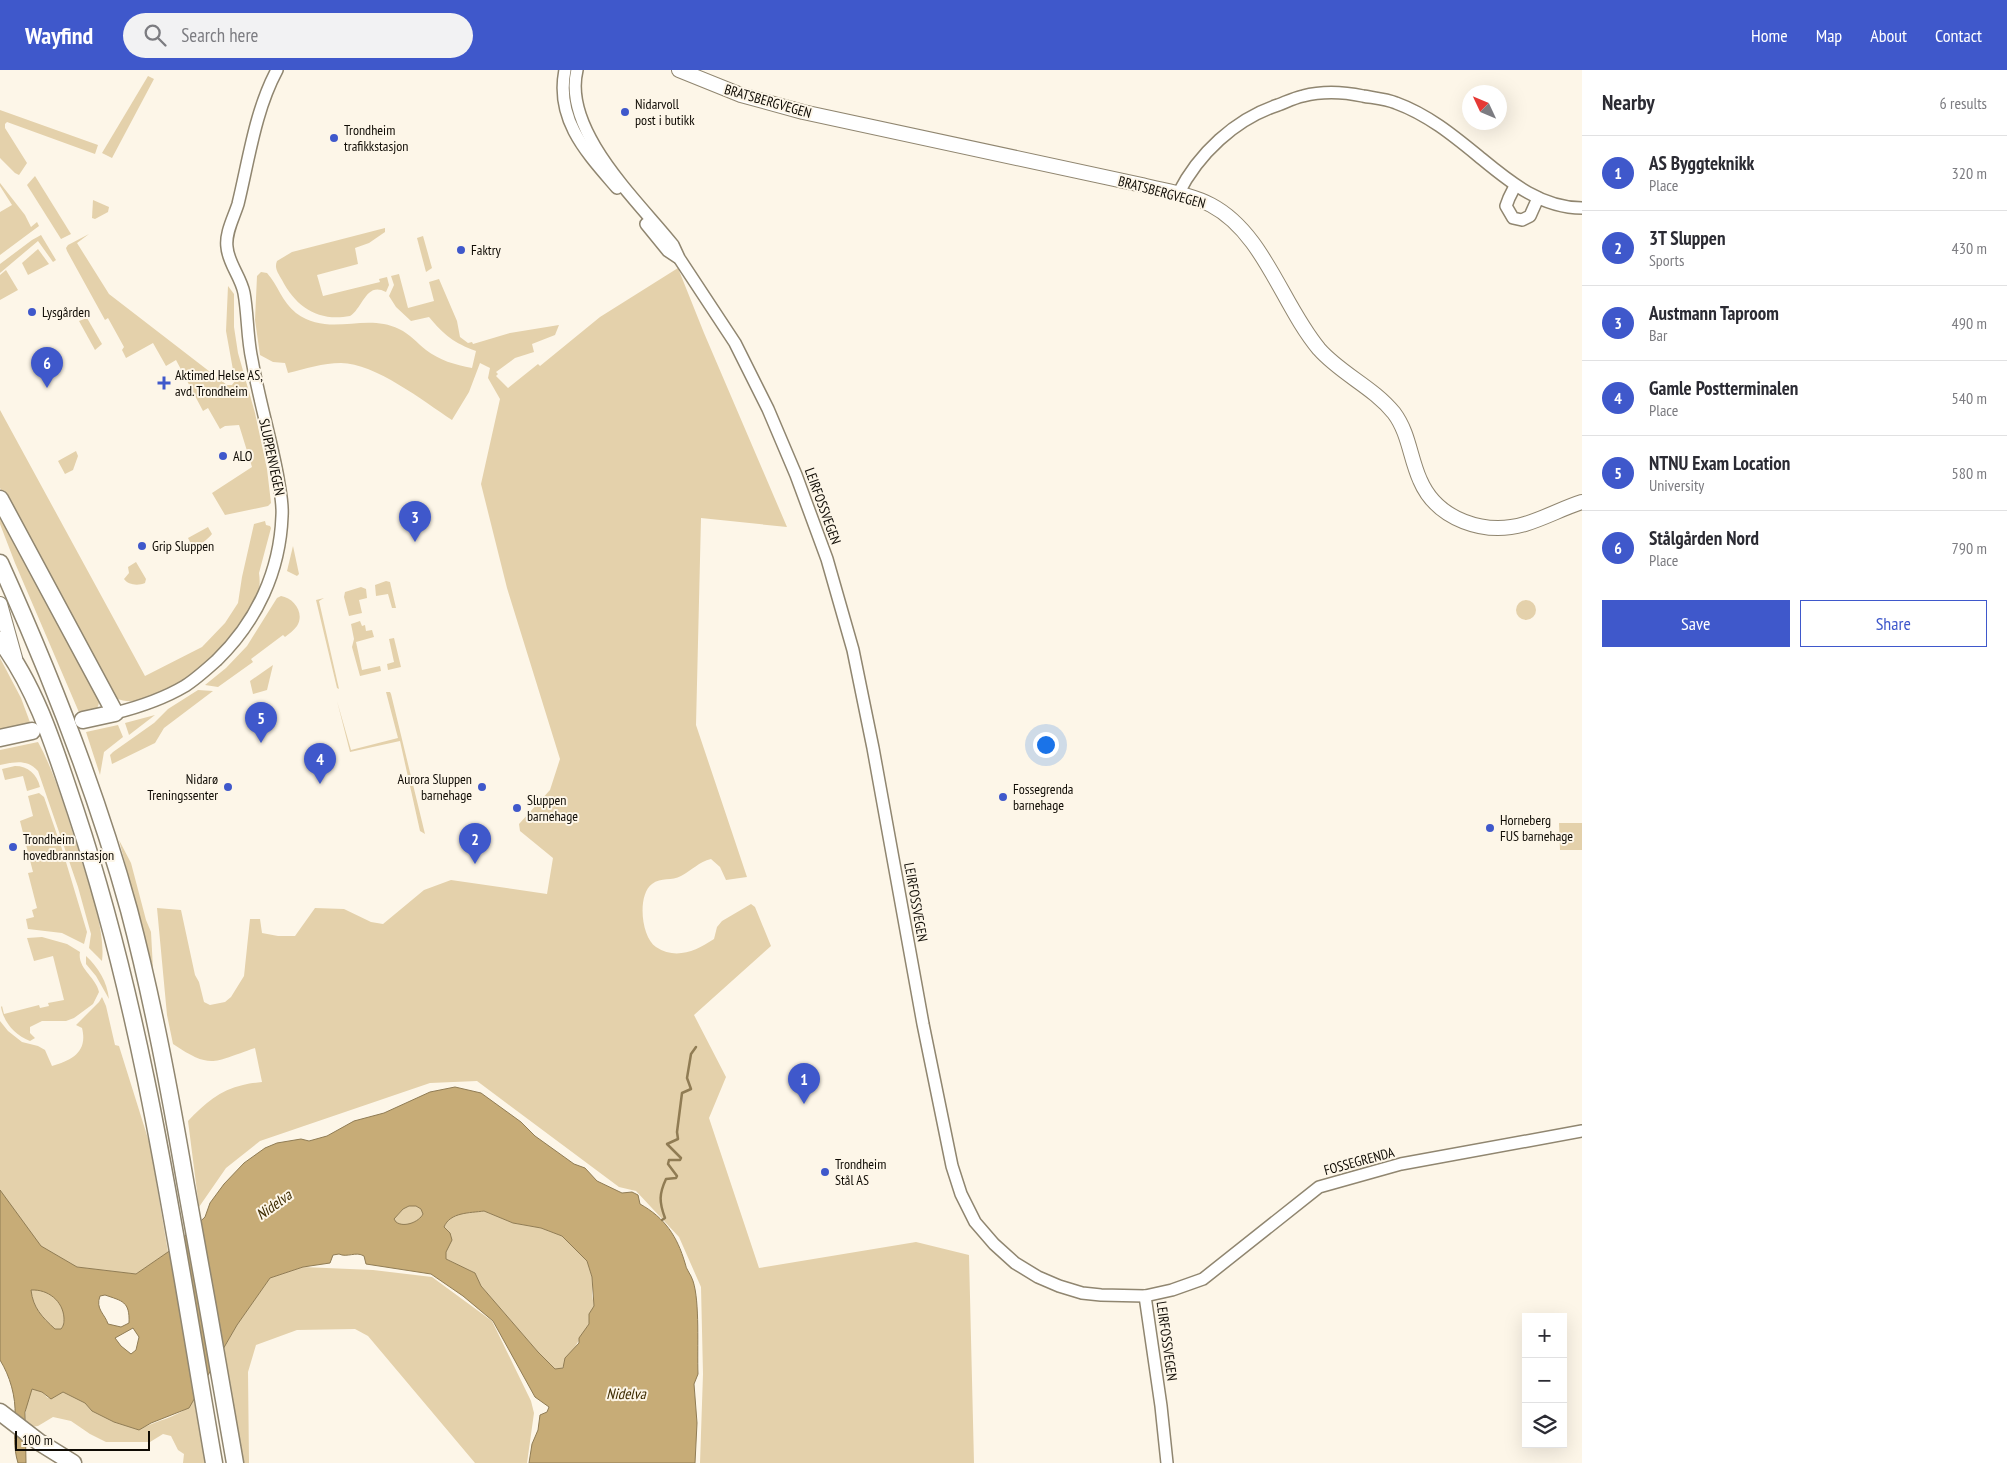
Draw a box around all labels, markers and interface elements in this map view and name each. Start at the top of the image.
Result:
search box [123,13,473,58]
text: Wayfind [25,20,93,51]
icon: search [141,21,169,49]
text: Search here [181,23,258,47]
text: Home [1751,24,1788,47]
text: Map [1816,24,1842,47]
text: About [1870,24,1907,47]
text: Contact [1935,24,1982,47]
street label: BRATSBERGVEGEN [722,80,814,122]
north arrow [1462,85,1507,130]
text: Nearby [1602,89,1655,116]
text: 6 results [1940,93,1987,113]
place label: Nidarvoll post i butikk [635,95,695,129]
marker: Nidarvoll post i butikk [619,106,631,118]
place label: Trondheim trafikkstasjon [344,121,408,155]
marker: Trondheim trafikkstasjon [328,132,340,144]
text: AS Byggteknikk [1649,151,1754,175]
text: 1 [1614,163,1622,183]
text: 320 m [1952,163,1987,183]
street label: BRATSBERGVEGEN [1116,172,1208,212]
text: Place [1649,175,1678,195]
text: 3T Sluppen [1649,226,1725,250]
text: 2 [1614,238,1622,258]
text: 430 m [1952,238,1987,258]
place label: Faktry [471,241,501,259]
marker: Faktry [455,244,467,256]
text: Sports [1649,250,1684,270]
text: Austmann Taproom [1649,301,1779,325]
place label: Lysgården [42,303,90,321]
marker: Lysgården [26,306,38,318]
text: 3 [1614,313,1622,333]
text: 490 m [1952,313,1987,333]
text: Bar [1649,325,1667,345]
pin: 6 [31,347,63,388]
place label: Aktimed Helse AS, avd. Trondheim [175,366,263,400]
marker: Aktimed Helse AS, avd. Trondheim [157,376,171,390]
text: Gamle Postterminalen [1649,376,1798,400]
text: 4 [1614,388,1622,408]
text: 540 m [1952,388,1987,408]
text: Place [1649,400,1678,420]
street label: SLUPPENVEGEN [255,417,289,497]
place label: ALO [233,447,253,465]
marker: ALO [217,450,229,462]
text: NTNU Exam Location [1649,451,1790,475]
text: 5 [1614,463,1622,483]
text: 580 m [1952,463,1987,483]
street label: LEIRFOSSVEGEN [801,465,845,547]
text: University [1649,475,1704,495]
pin: 3 [399,501,431,542]
text: Stålgården Nord [1649,526,1759,550]
place label: Grip Sluppen [152,537,214,555]
text: 6 [1614,538,1622,558]
text: 790 m [1952,538,1987,558]
marker: Grip Sluppen [136,540,148,552]
text: Place [1649,550,1678,570]
button: Save [1602,600,1790,647]
button: Share [1800,600,1987,647]
pin: 5 [245,702,277,743]
your location [1033,732,1059,758]
pin: 4 [304,743,336,784]
place label: Nidarø Treningssenter [147,770,218,804]
place label: Aurora Sluppen barnehage [398,770,472,804]
place label: Fossegrenda barnehage [1013,780,1073,814]
marker: Nidarø Treningssenter [222,781,234,793]
marker: Aurora Sluppen barnehage [476,781,488,793]
place label: Sluppen barnehage [527,791,578,825]
marker: Fossegrenda barnehage [997,791,1009,803]
marker: Sluppen barnehage [511,802,523,814]
place label: Horneberg FUS barnehage [1500,811,1573,845]
marker: Horneberg FUS barnehage [1484,822,1496,834]
pin: 2 [459,823,491,864]
place label: Trondheim hovedbrannstasjon [23,830,114,864]
marker: Trondheim hovedbrannstasjon [7,841,19,853]
street label: LEIRFOSSVEGEN [900,861,932,943]
pin: 1 [788,1063,820,1104]
street label: FOSSEGRENDA [1322,1143,1397,1179]
place label: Trondheim Stål AS [835,1155,886,1189]
marker: Trondheim Stål AS [819,1166,831,1178]
water label: Nidelva [252,1185,296,1224]
street label: LEIRFOSSVEGEN [1153,1300,1181,1382]
map controls [1522,1313,1567,1448]
button: + [1522,1313,1567,1358]
button: − [1522,1358,1567,1403]
water label: Nidelva [606,1384,647,1403]
button: layers [1522,1403,1567,1448]
scale bar [15,1428,150,1451]
text: 100 m [22,1431,53,1449]

